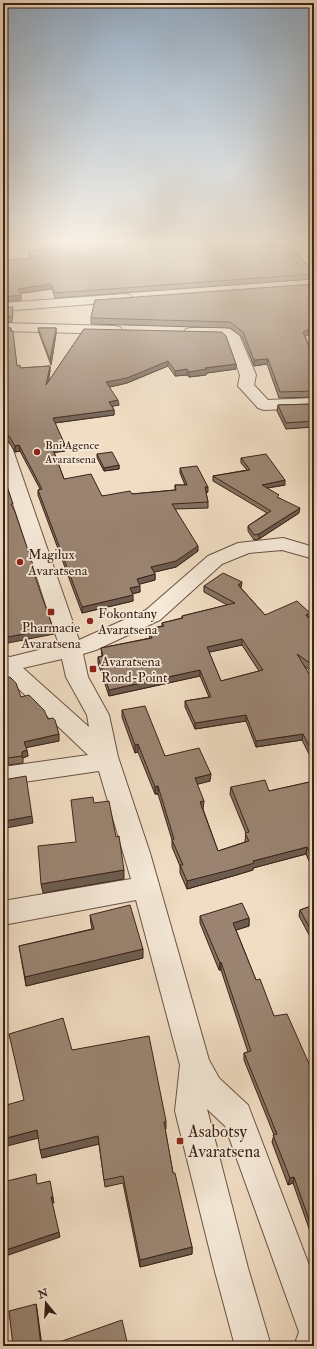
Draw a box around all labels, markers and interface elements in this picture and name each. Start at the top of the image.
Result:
place label: Bni Agence Avaratsena [44,438,99,467]
marker: Bni Agence Avaratsena [32,447,42,457]
place label: Magilux Avaratsena [27,546,88,579]
marker: Magilux Avaratsena [15,557,25,567]
place label: Fokontany Avaratsena [97,605,158,638]
marker: Pharmacie Avaratsena [46,607,56,617]
marker: Fokontany Avaratsena [85,616,95,626]
place label: Pharmacie Avaratsena [20,619,81,652]
place label: Avaratsena Rond-Point [100,653,168,686]
marker: Avaratsena Rond-Point [88,664,98,674]
place label: Asabotsy Avaratsena [187,1121,261,1162]
marker: Asabotsy Avaratsena [175,1136,185,1146]
north arrow [26,1283,66,1323]
text: N [35,1286,51,1302]

